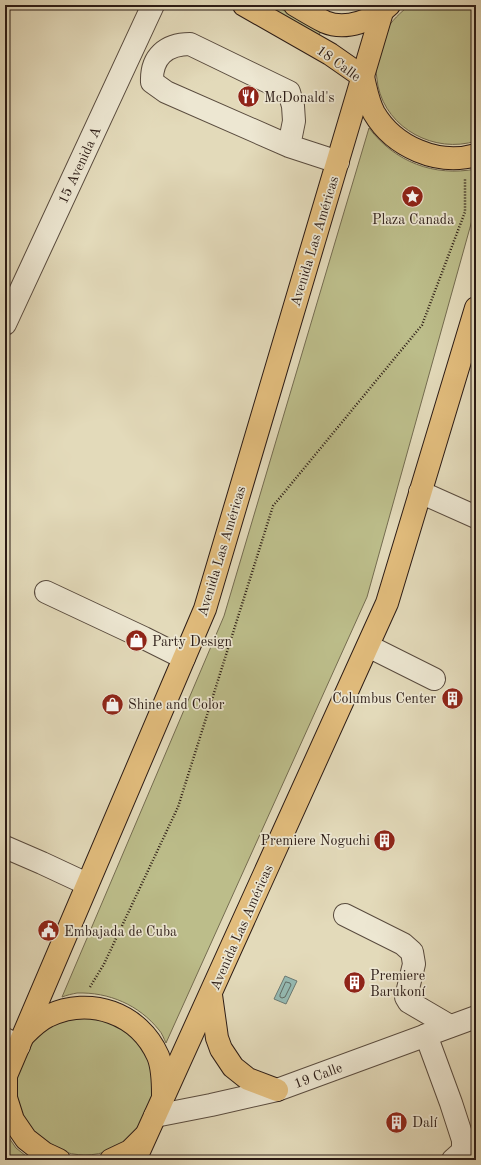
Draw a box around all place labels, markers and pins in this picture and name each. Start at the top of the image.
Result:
restaurant icon: McDonald's [235,84,261,110]
place label: McDonald's [264,91,335,105]
place icon: Plaza Canada [400,184,426,210]
place label: Plaza Canada [372,213,454,227]
shop icon: Party Design [124,628,150,654]
place label: Party Design [152,635,233,649]
building icon: Columbus Center [439,685,465,711]
shop icon: Shine and Color [99,691,125,717]
place label: Columbus Center [332,692,436,706]
place label: Shine and Color [128,698,225,712]
building icon: Premiere Noguchi [372,827,398,853]
place label: Premiere Noguchi [261,834,370,848]
public building icon: Embajada de Cuba [35,918,61,944]
place label: Embajada de Cuba [64,925,177,939]
place label: Premiere Barukoní [370,969,426,999]
building icon: Premiere Barukoní [342,970,368,996]
building icon: Dalí [384,1109,410,1135]
place label: Dalí [412,1116,438,1130]

